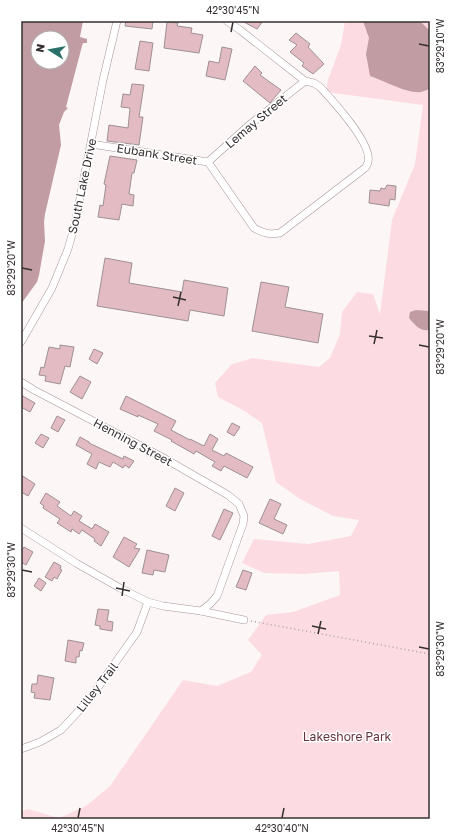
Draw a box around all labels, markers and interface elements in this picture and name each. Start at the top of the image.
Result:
text: 42°30'45"N [206,4,260,16]
text: 83°29'10"W [434,18,446,73]
north arrow [30,30,70,70]
text: N [33,43,47,53]
street label: Lemay Street [222,91,290,151]
street label: South Lake Drive [65,137,99,235]
street label: Eubank Street [116,140,199,168]
text: 83°29'20"W [5,240,17,296]
text: 83°29'20"W [434,319,446,375]
street label: Henning Street [91,415,175,469]
text: 83°29'30"W [5,542,17,598]
text: 83°29'30"W [434,621,446,677]
street label: Lilley Trail [73,659,121,715]
park label: Lakeshore Park [303,729,392,744]
text: 42°30'45"N [51,822,105,834]
text: 42°30'40"N [255,822,309,834]

